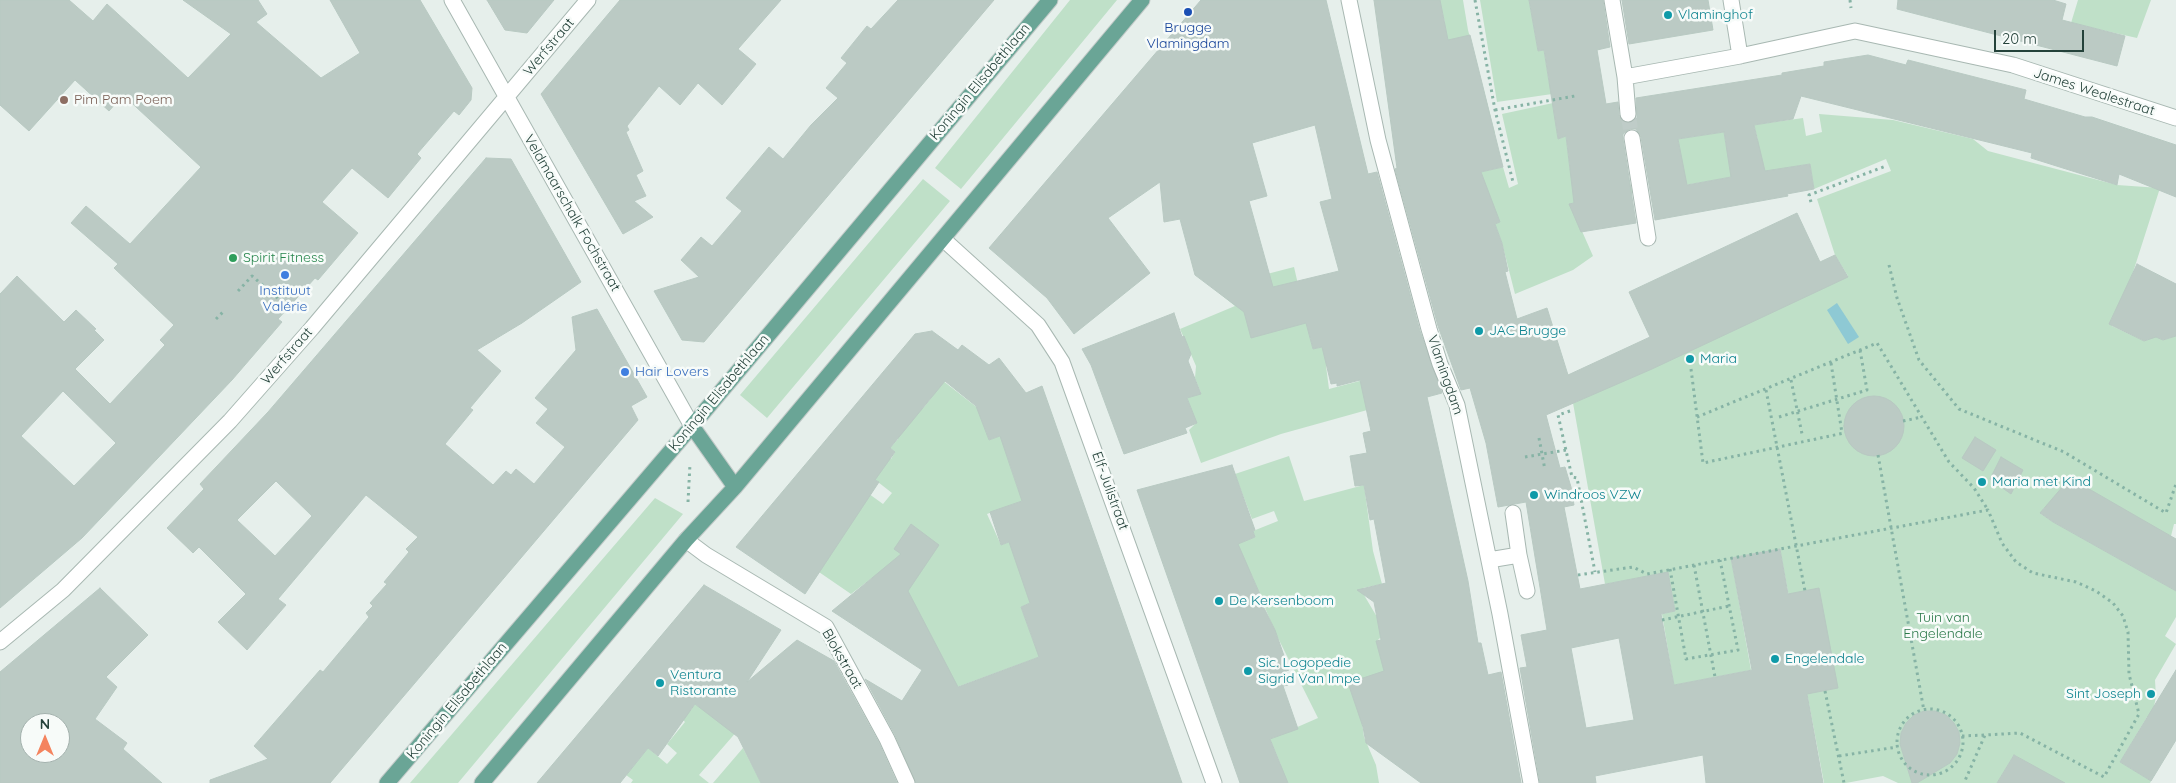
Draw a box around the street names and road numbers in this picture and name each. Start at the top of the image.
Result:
street label: Werfstraat [520,15,578,79]
street label: Koningin Elisabethlaan [926,20,1034,144]
street label: James Wealestraat [2031,64,2157,120]
street label: Veldmaarschalk Fochstraat [520,132,624,294]
street label: Werfstraat [258,324,316,388]
street label: Koningin Elisabethlaan [665,331,773,455]
street label: Vlamingdam [1424,333,1466,417]
street label: Elf-Julistraat [1088,449,1132,533]
street label: Blokstraat [818,626,866,692]
street label: Koningin Elisabethlaan [403,639,511,763]

